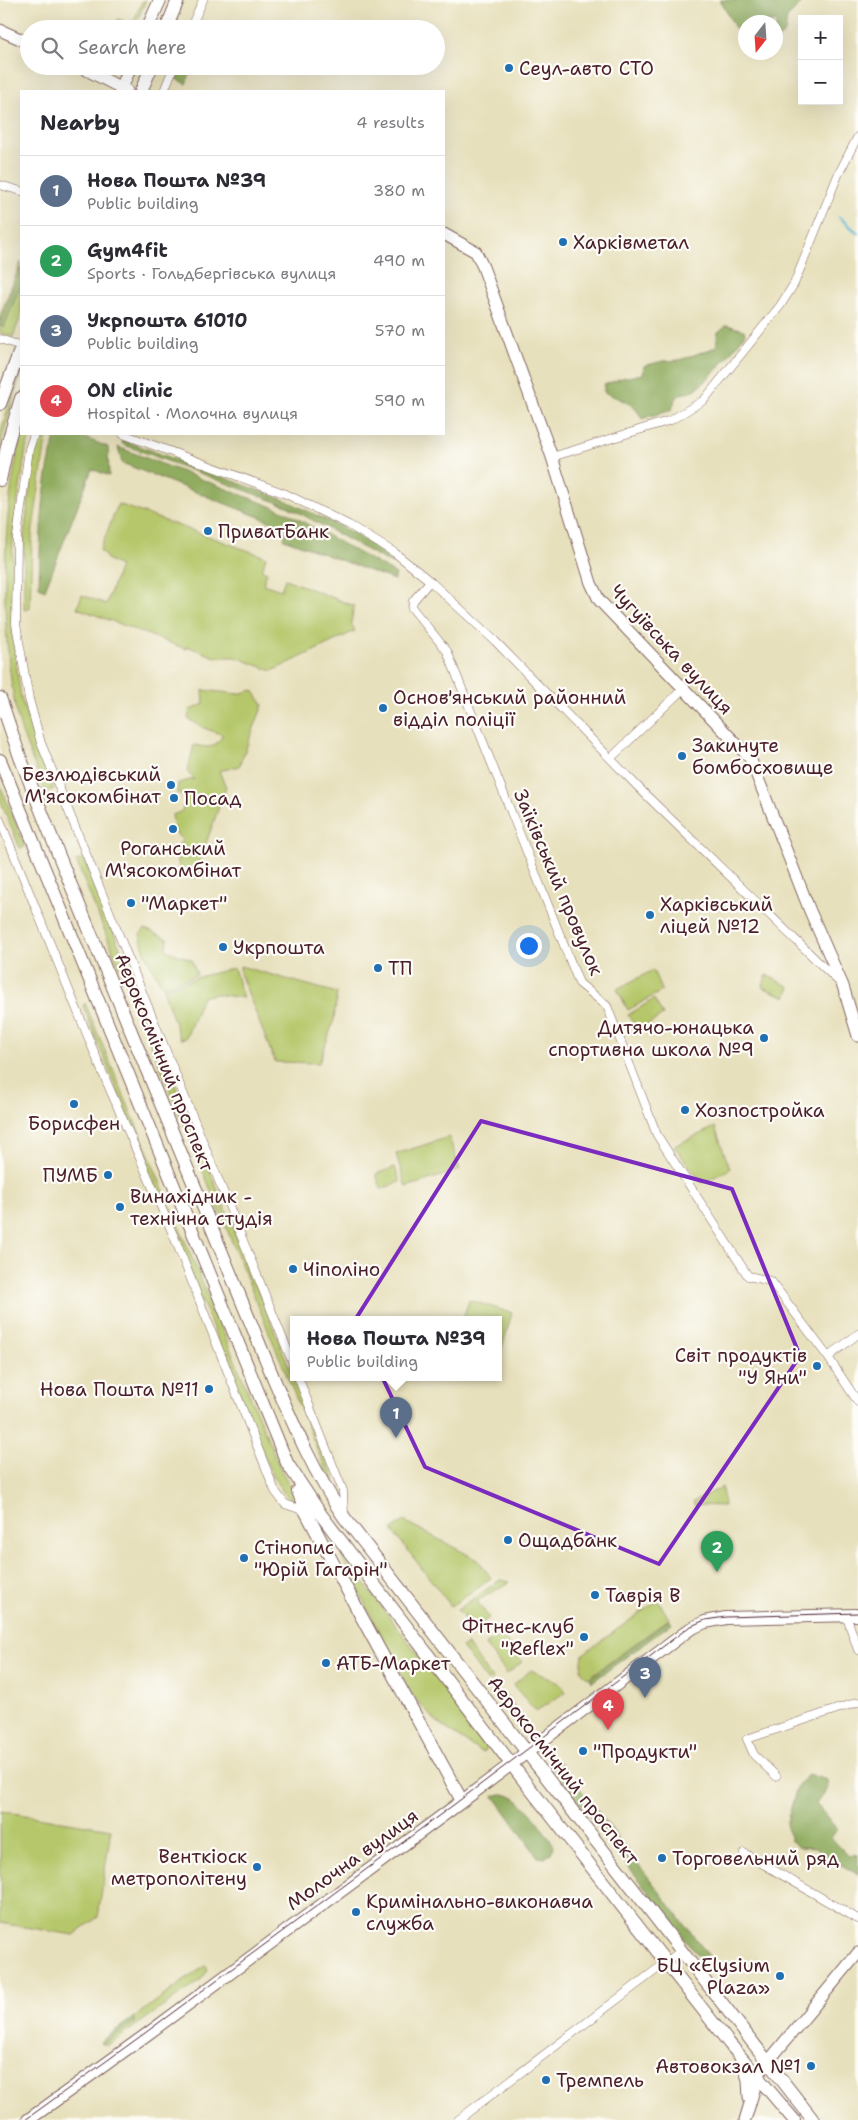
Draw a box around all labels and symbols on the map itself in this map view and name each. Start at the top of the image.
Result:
north arrow [738,15,783,60]
place label: Сеул-авто СТО [519,56,654,81]
marker: Сеул-авто СТО [503,62,515,74]
place label: Харківметал [573,230,689,255]
marker: Харківметал [557,236,569,248]
place label: ПриватБанк [218,519,329,544]
marker: ПриватБанк [202,525,214,537]
street label: Чугуївська вулиця [605,579,739,720]
place label: Основ'янський районний відділ поліції [393,685,626,732]
marker: Основ'янський районний відділ поліції [377,702,389,714]
place label: Закинуте бомбосховище [692,733,834,780]
marker: Закинуте бомбосховище [676,750,688,762]
place label: Бeзлюдівський М'ясокомбінат [22,762,161,809]
marker: Бeзлюдівський М'ясокомбінат [165,779,177,791]
street label: Заїківський провулок [508,785,609,979]
place label: Посад [184,786,242,811]
marker: Посад [168,792,180,804]
marker: Роганський М'ясокомбінат [167,823,179,835]
place label: Роганський М'ясокомбінат [105,836,242,883]
place label: "Маркет" [141,891,227,916]
place label: Харківський ліцей №12 [660,892,773,939]
marker: "Маркет" [125,897,137,909]
marker: Харківський ліцей №12 [644,909,656,921]
your location [516,933,542,959]
place label: Укрпошта [233,935,325,960]
marker: Укрпошта [217,941,229,953]
street label: Аерокосмічний проспект [109,949,220,1175]
place label: ТП [388,956,412,981]
marker: ТП [372,962,384,974]
place label: Дитячо-юнацька спортивна школа №9 [548,1015,754,1062]
marker: Дитячо-юнацька спортивна школа №9 [758,1032,770,1044]
marker: Борисфен [68,1098,80,1110]
place label: Хозпостройка [695,1098,825,1123]
marker: Хозпостройка [679,1104,691,1116]
place label: Борисфен [28,1111,120,1136]
place label: ПУМБ [43,1163,98,1188]
marker: ПУМБ [102,1169,114,1181]
place label: Винахідник - технічна студія [130,1184,273,1231]
marker: Винахідник - технічна студія [114,1201,126,1213]
place label: Чіполіно [303,1257,380,1282]
marker: Чіполіно [287,1263,299,1275]
place label: Світ продуктів "У Яни" [675,1343,807,1390]
marker: Світ продуктів "У Яни" [811,1360,823,1372]
place label: Нова Пошта №11 [40,1377,199,1402]
marker: Нова Пошта №11 [203,1383,215,1395]
pin: 1 [380,1397,412,1438]
place label: Ощадбанк [518,1528,617,1553]
pin: 2 [701,1531,733,1572]
marker: Ощадбанк [502,1534,514,1546]
place label: Стінопис "Юрій Гагарін" [254,1535,388,1582]
marker: Стінопис "Юрій Гагарін" [238,1552,250,1564]
place label: Таврія В [605,1583,681,1608]
marker: Таврія В [589,1589,601,1601]
place label: Фітнес-клуб "Reflex" [462,1614,574,1661]
marker: Фітнес-клуб "Reflex" [578,1631,590,1643]
place label: АТБ-Маркет [336,1651,451,1676]
marker: АТБ-Маркет [320,1657,332,1669]
pin: 3 [629,1657,661,1698]
street label: Аерокосмічний проспект [482,1671,645,1870]
pin: 4 [592,1689,624,1730]
place label: "Продукти" [593,1739,697,1764]
marker: "Продукти" [577,1745,589,1757]
street label: Молочна вулиця [281,1803,423,1916]
place label: Венткіоск метрополітену [111,1844,247,1891]
place label: Торговельний ряд [672,1846,839,1871]
marker: Торговельний ряд [656,1852,668,1864]
marker: Венткіоск метрополітену [251,1861,263,1873]
place label: Кримінально-виконавча служба [366,1889,593,1936]
marker: Кримінально-виконавча служба [350,1906,362,1918]
place label: БЦ «Elysium Plaza» [656,1953,770,2000]
marker: БЦ «Elysium Plaza» [774,1970,786,1982]
place label: Автовокзал №1 [655,2054,801,2079]
marker: Автовокзал №1 [805,2060,817,2072]
place label: Тремпель [556,2068,644,2093]
marker: Тремпель [540,2074,552,2086]

